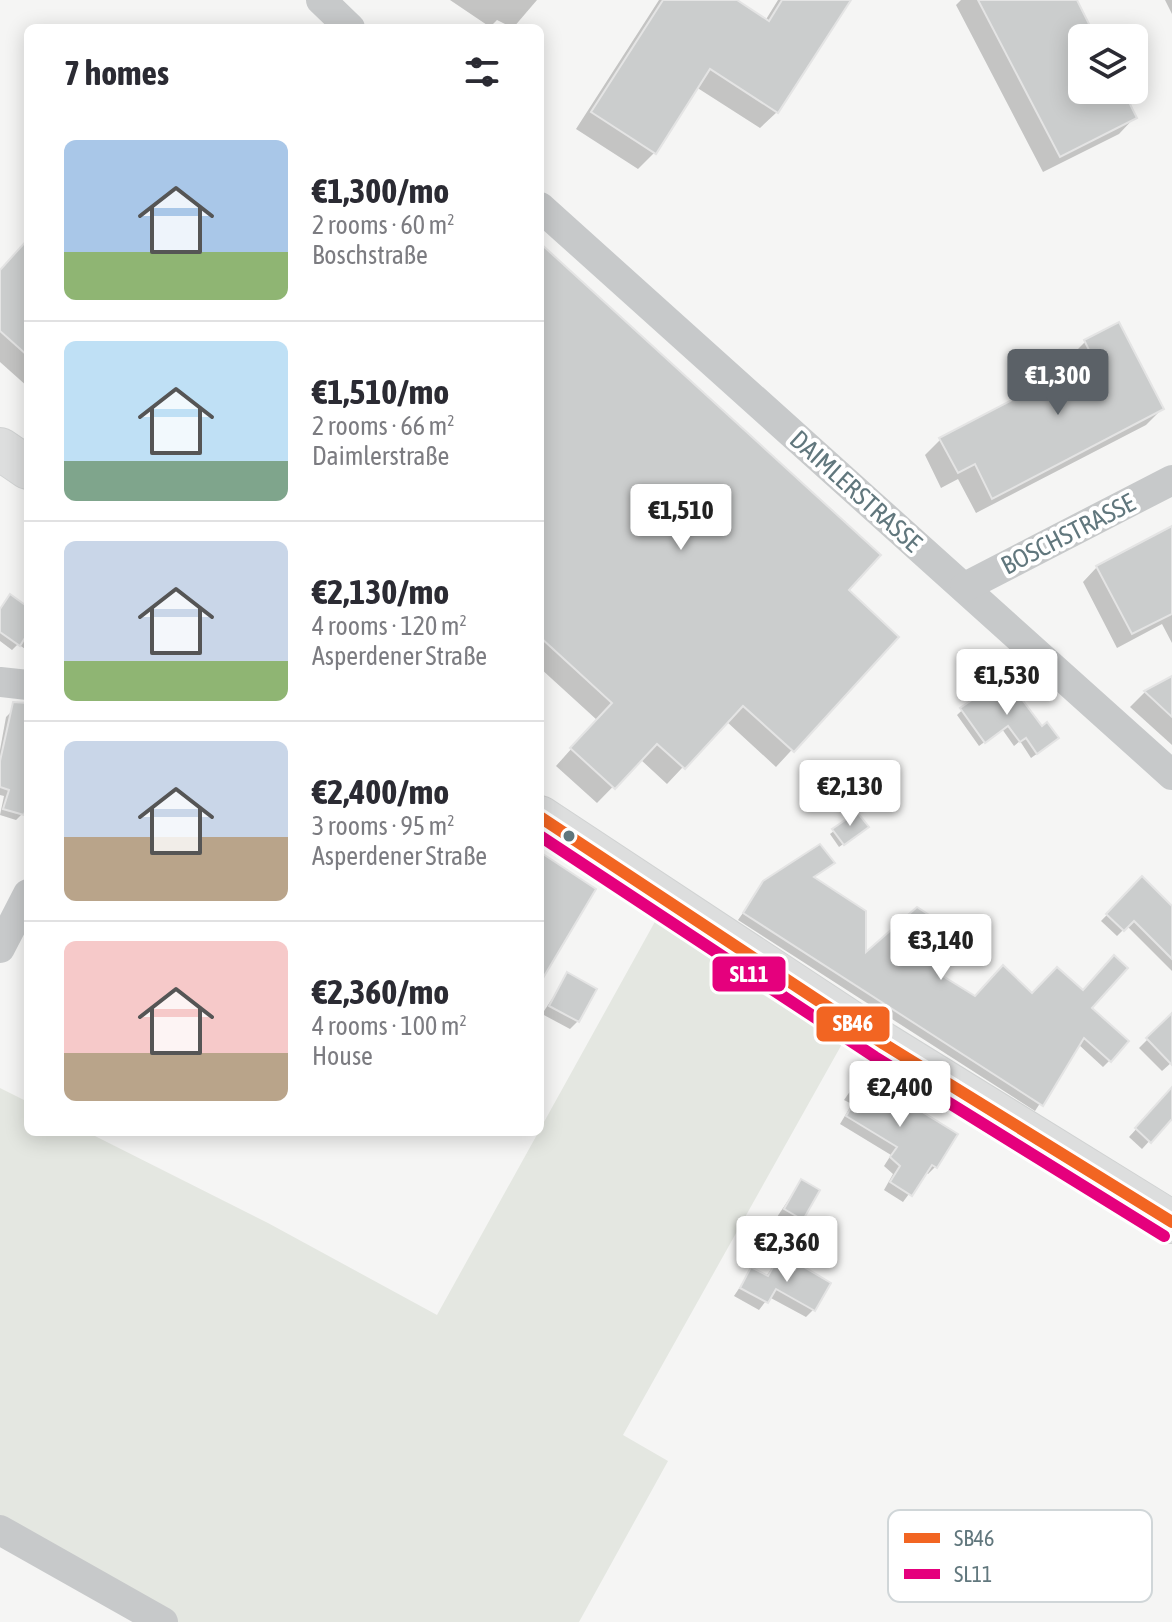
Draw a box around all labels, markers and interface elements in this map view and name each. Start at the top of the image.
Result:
map controls [1068,24,1148,104]
button: layers [1068,24,1148,104]
icon: filters [460,50,504,94]
text: 7 homes [64,53,169,92]
text: €1,300/mo [312,171,449,210]
icon: home [128,172,224,268]
text: 2 rooms · 60 m² [312,210,454,240]
text: Boschstraße [312,240,428,270]
pin: €1,300 [993,349,1123,417]
text: €1,300 [1025,360,1091,390]
text: €1,510/mo [312,372,449,411]
icon: home [128,373,224,469]
text: 2 rooms · 66 m² [312,411,454,441]
street label: DAIMLERSTRASSE [784,424,928,558]
text: Daimlerstraße [312,441,449,471]
pin: €1,510 [616,484,746,552]
street label: BOSCHSTRASSE [996,487,1140,581]
text: €1,510 [648,495,714,525]
text: €2,130/mo [312,572,449,611]
icon: home [128,573,224,669]
text: 4 rooms · 120 m² [312,611,467,641]
text: Asperdener Straße [312,641,487,671]
pin: €1,530 [942,649,1072,717]
text: €1,530 [974,660,1040,690]
pin: €2,130 [785,760,915,828]
text: €2,130 [817,771,883,801]
text: €2,400/mo [312,772,449,811]
icon: home [128,773,224,869]
text: 3 rooms · 95 m² [312,811,454,841]
unlabelled marker [561,828,577,844]
text: Asperdener Straße [312,841,487,871]
pin: €3,140 [876,914,1006,982]
text: €3,140 [908,925,974,955]
line badge: SL11 [711,955,787,993]
text: SL11 [730,961,768,987]
text: €2,360/mo [312,972,449,1011]
icon: home [128,973,224,1069]
line badge: SB46 [815,1005,891,1043]
text: SB46 [833,1010,873,1036]
text: 4 rooms · 100 m² [312,1011,467,1041]
text: House [312,1041,373,1071]
pin: €2,400 [835,1061,965,1129]
text: €2,400 [867,1072,933,1102]
pin: €2,360 [722,1216,852,1284]
text: €2,360 [754,1227,820,1257]
legend [888,1510,1152,1602]
text: SB46 [954,1525,994,1551]
text: SL11 [954,1561,992,1587]

